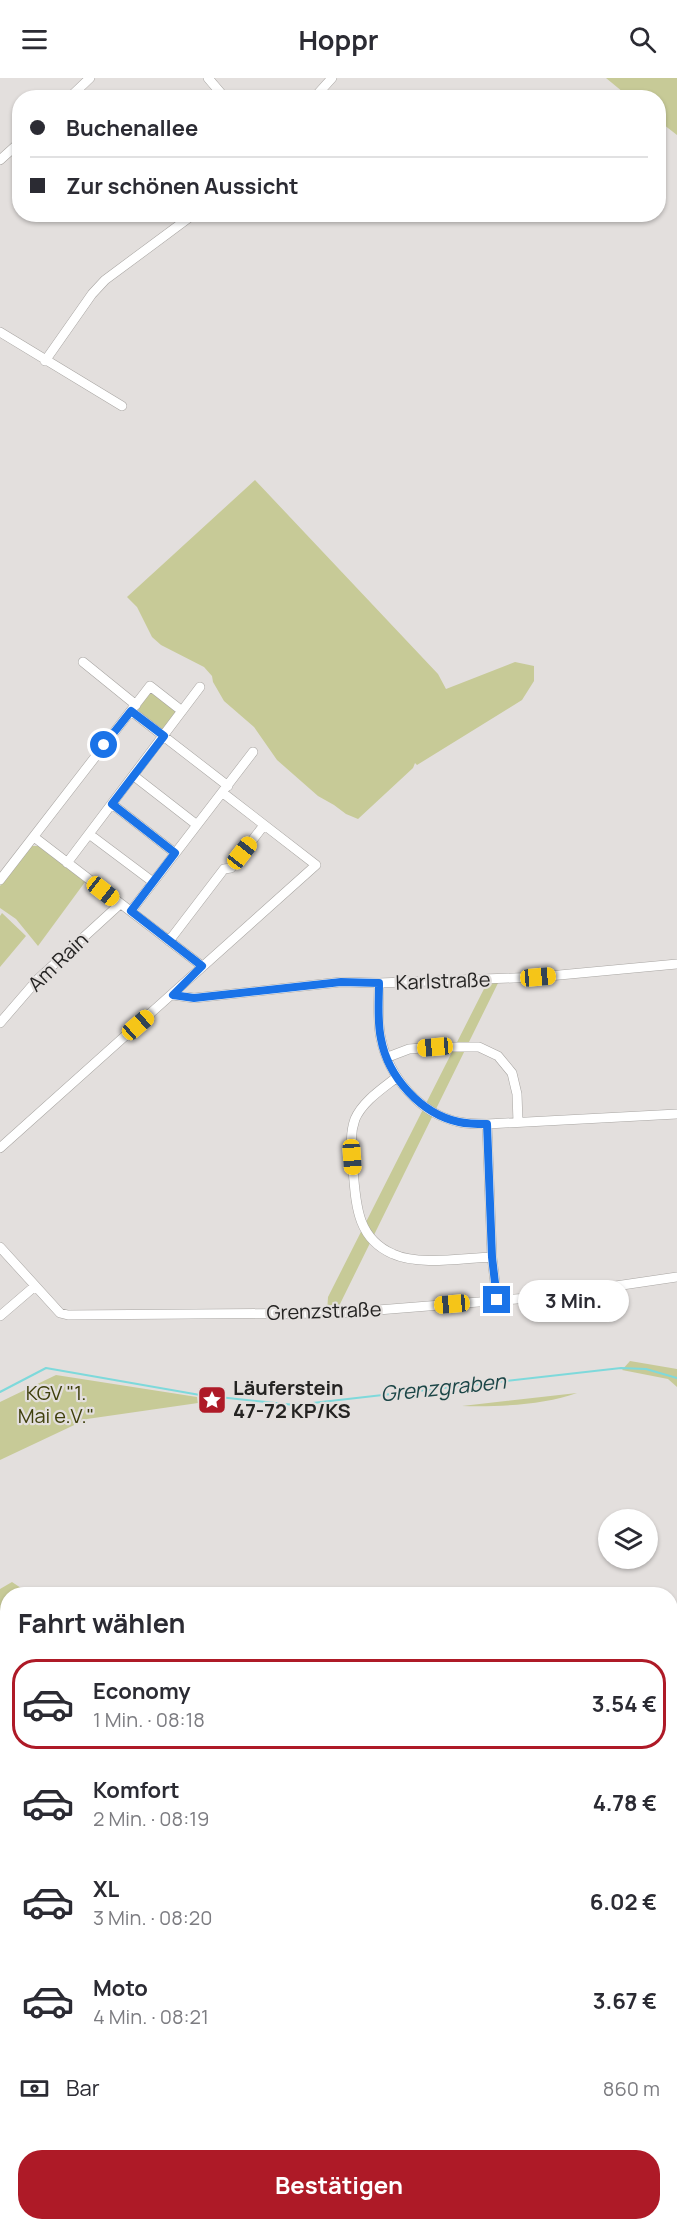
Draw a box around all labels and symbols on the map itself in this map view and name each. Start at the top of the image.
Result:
route start [90,731,117,758]
car [224,833,260,873]
car [83,873,123,909]
street label: Am Rain [22,926,94,997]
street label: Karlstraße [395,965,491,996]
car [519,966,557,988]
car [119,1006,157,1044]
car [416,1036,454,1058]
car [342,1138,362,1176]
callout: 3 Min. [518,1279,629,1321]
route end [483,1286,510,1313]
car [433,1293,471,1315]
street label: Grenzstraße [266,1295,382,1326]
water label: Grenzgraben [379,1366,508,1408]
place label: Läuferstein 47-72 KP/KS [233,1374,351,1424]
park label: KGV "1. Mai e.V." [18,1379,94,1429]
place icon: Läuferstein 47-72 KP/KS [196,1384,228,1416]

